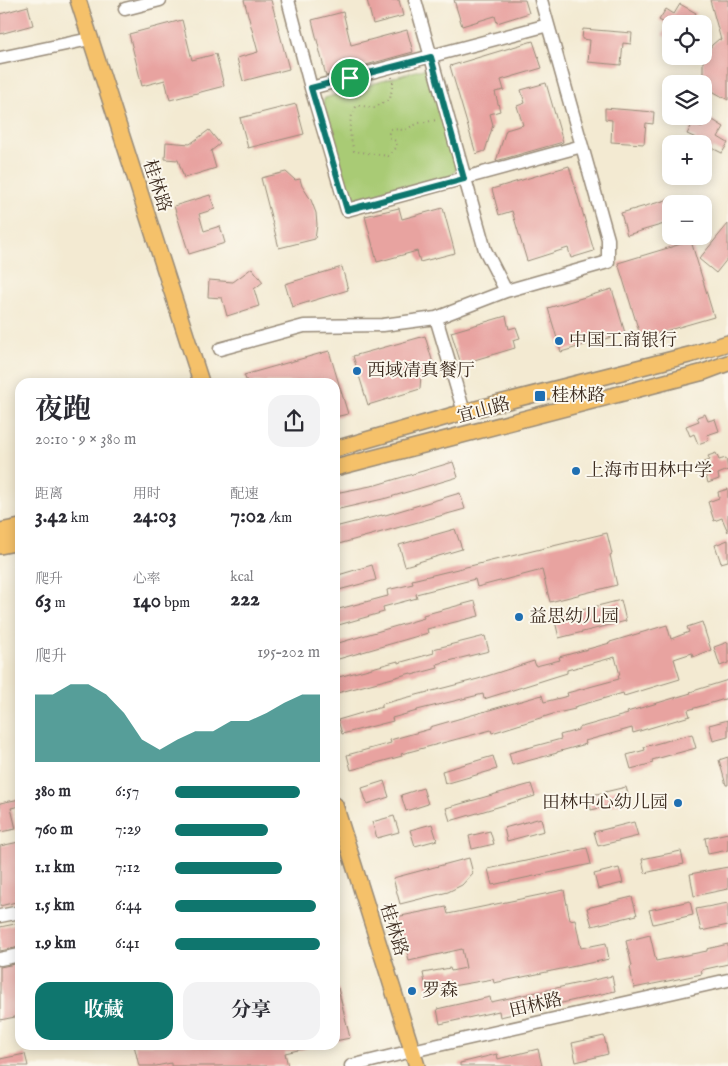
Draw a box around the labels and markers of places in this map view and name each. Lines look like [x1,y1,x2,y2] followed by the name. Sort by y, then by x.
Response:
[329,57,371,99] pin
[569,330,677,353] place label: 中国工商银行
[553,335,565,347] marker: 中国工商银行
[367,360,475,383] place label: 西域凊真餐厅
[351,365,363,377] marker: 西域凊真餐厅
[551,385,605,408] place label: 桂林路
[533,389,547,403] marker: 桂林路
[586,460,712,483] place label: 上海市田林中学
[570,465,582,477] marker: 上海市田林中学
[529,606,619,629] place label: 益思幼儿园
[513,611,525,623] marker: 益思幼儿园
[542,792,668,815] place label: 田林中心幼儿园
[672,797,684,809] marker: 田林中心幼儿园
[422,980,458,1003] place label: 罗森
[406,985,418,997] marker: 罗森

